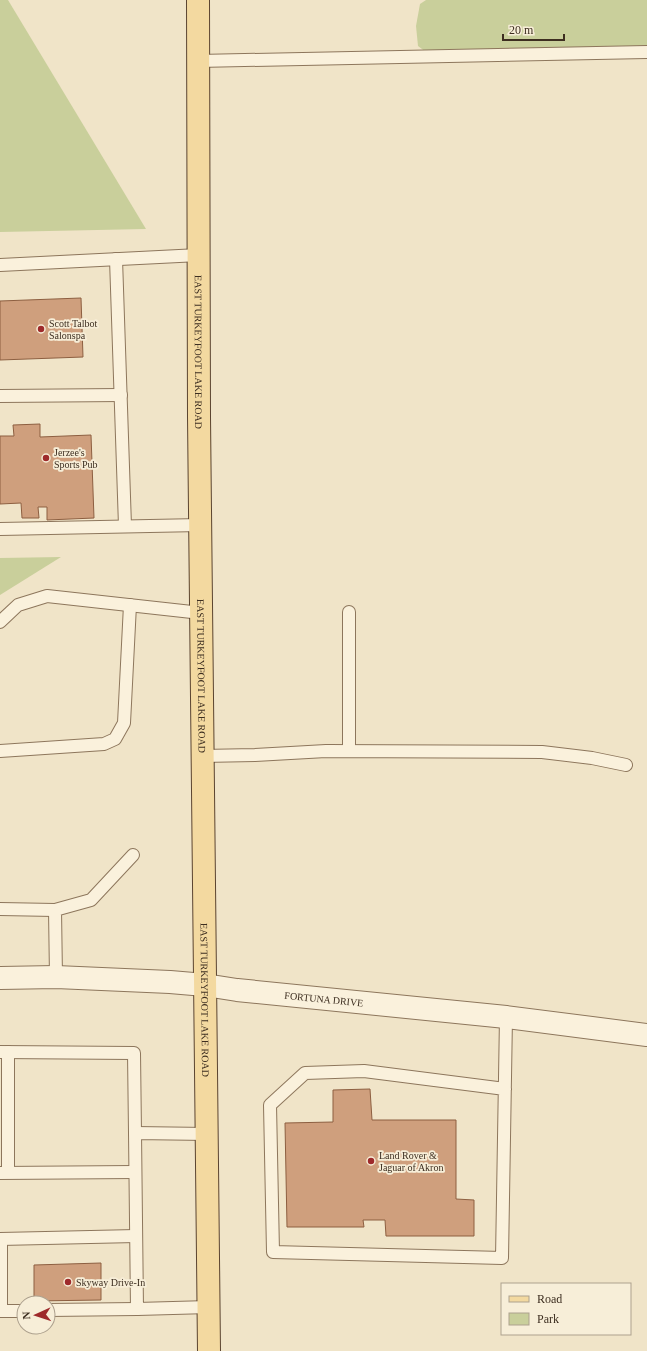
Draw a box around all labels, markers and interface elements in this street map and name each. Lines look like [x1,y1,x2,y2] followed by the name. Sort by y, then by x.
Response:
[503,16,564,42] scale bar
[509,23,534,37] text: 20 m
[193,275,205,429] street label: EAST TURKEYFOOT LAKE ROAD
[49,318,98,341] place label: Scott Talbot Salonspa
[36,324,46,334] marker: Scott Talbot Salonspa
[54,447,98,470] place label: Jerzee's Sports Pub
[41,453,51,463] marker: Jerzee's Sports Pub
[195,599,208,753] street label: EAST TURKEYFOOT LAKE ROAD
[199,923,212,1077] street label: EAST TURKEYFOOT LAKE ROAD
[284,989,364,1008] street label: FORTUNA DRIVE
[379,1150,443,1173] place label: Land Rover & Jaguar of Akron
[366,1156,376,1166] marker: Land Rover & Jaguar of Akron
[63,1277,73,1287] marker: Skyway Drive-In
[76,1277,145,1288] place label: Skyway Drive-In
[501,1283,631,1335] legend
[537,1292,562,1306] text: Road
[16,1295,56,1335] north arrow
[20,1311,32,1320] text: N
[537,1312,559,1326] text: Park

